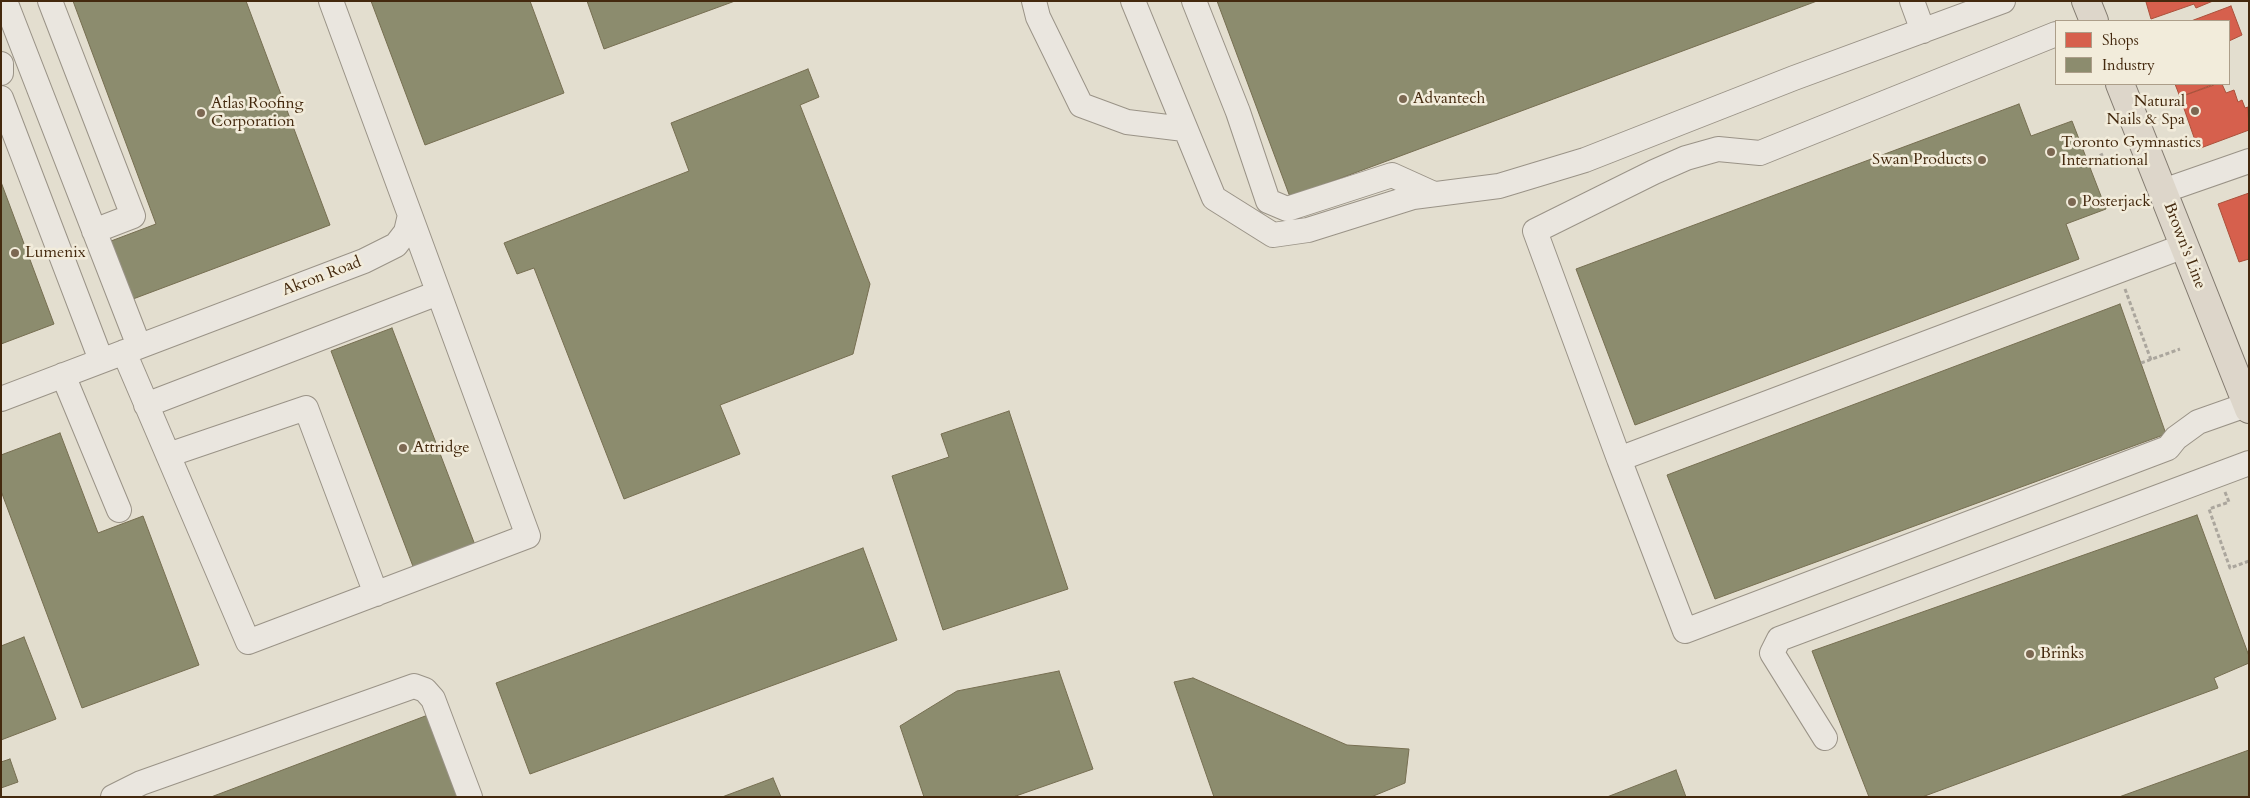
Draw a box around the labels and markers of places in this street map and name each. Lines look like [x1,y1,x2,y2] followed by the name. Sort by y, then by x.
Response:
[1413,89,1485,109] place label: Advantech
[2107,92,2185,130] place label: Natural Nails & Spa
[1397,93,1409,105] marker: Advantech
[211,94,304,132] place label: Atlas Roofing Corporation
[2189,105,2201,117] marker: Natural Nails & Spa
[195,107,207,119] marker: Atlas Roofing Corporation
[2061,133,2201,171] place label: Toronto Gymnastics International
[2045,146,2057,158] marker: Toronto Gymnastics International
[1872,150,1972,170] place label: Swan Products
[1976,154,1988,166] marker: Swan Products
[2082,192,2151,212] place label: Posterjack
[2066,196,2078,208] marker: Posterjack
[25,243,86,263] place label: Lumenix
[9,247,21,259] marker: Lumenix
[413,438,470,458] place label: Attridge
[397,442,409,454] marker: Attridge
[2040,644,2084,664] place label: Brinks
[2024,648,2036,660] marker: Brinks

